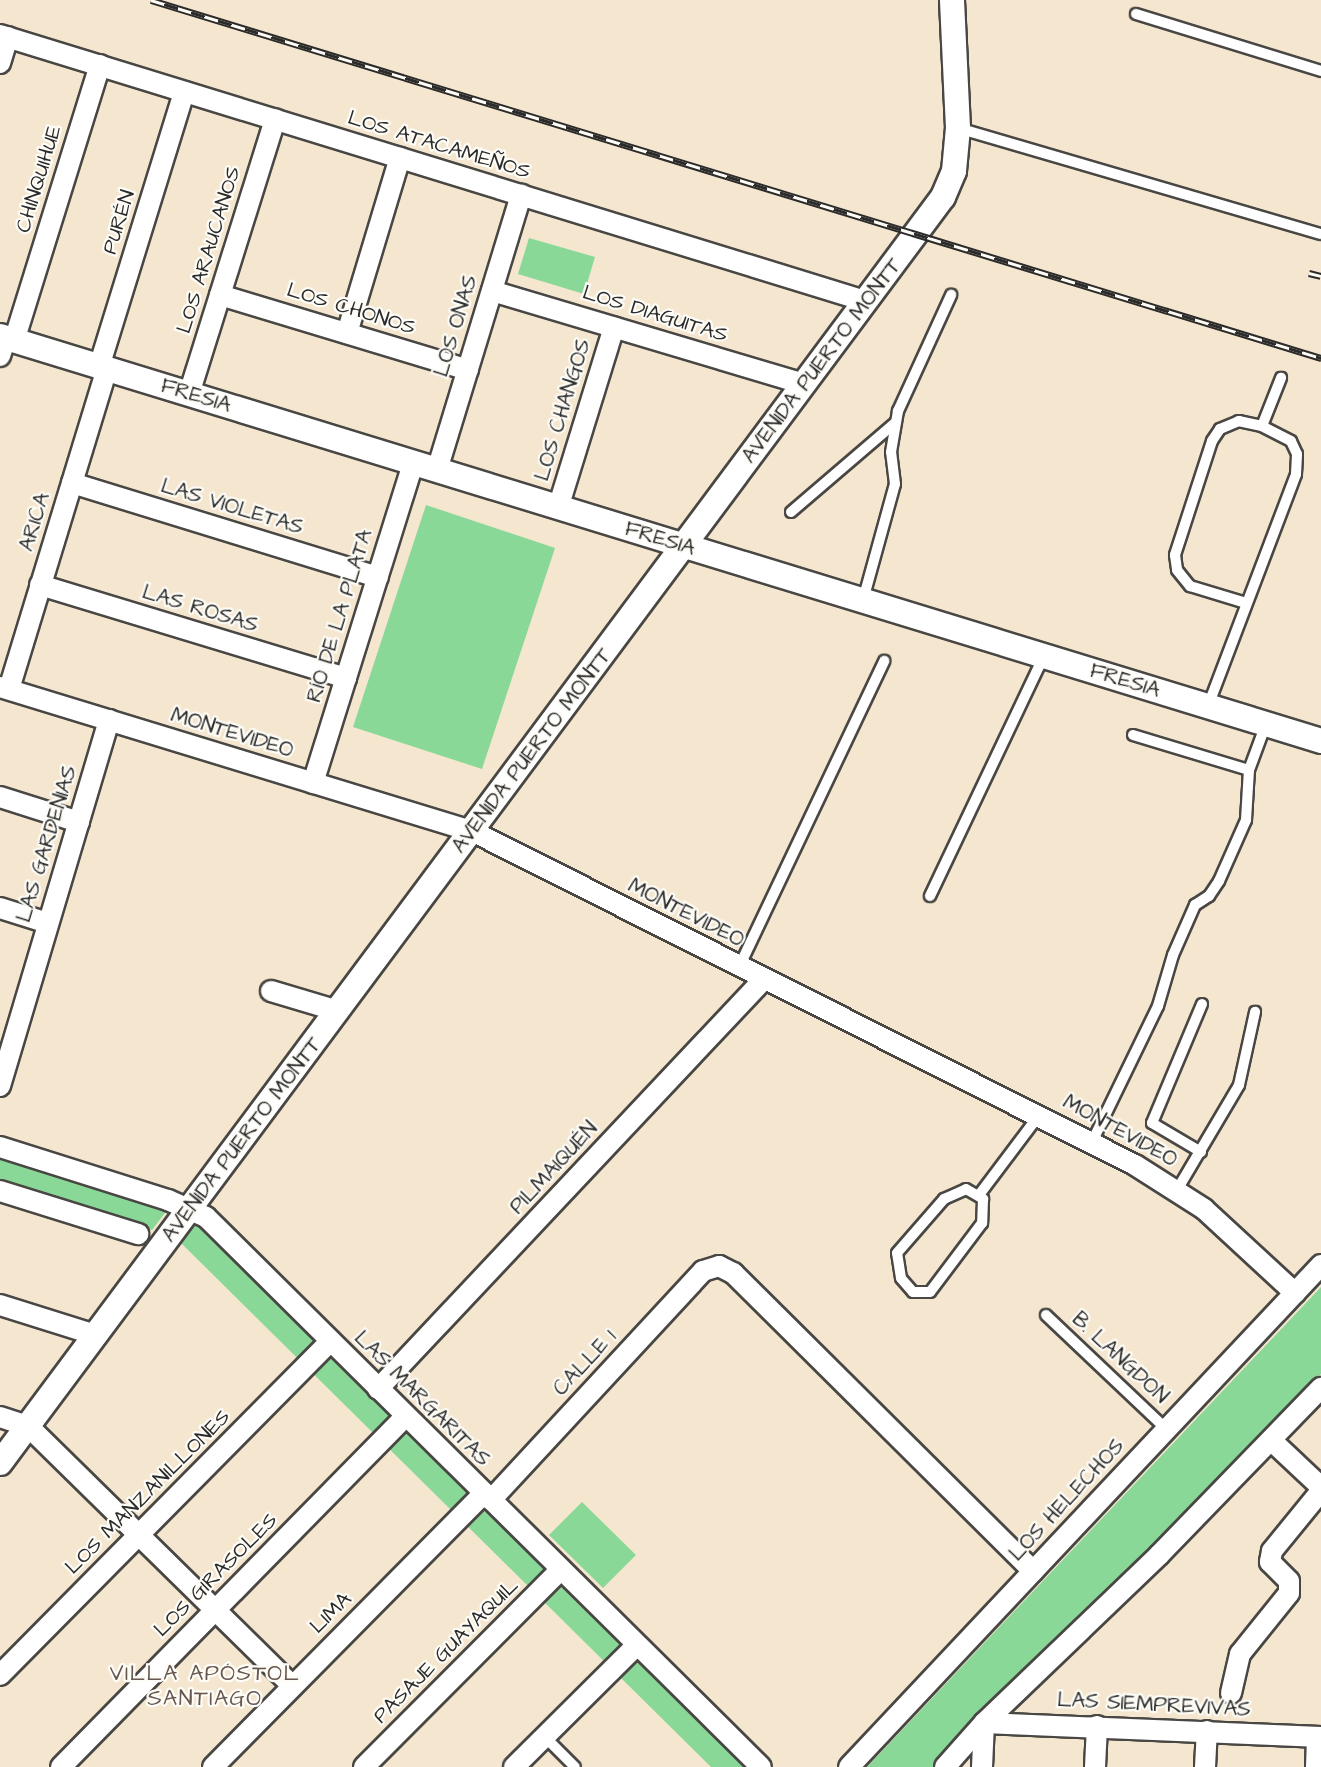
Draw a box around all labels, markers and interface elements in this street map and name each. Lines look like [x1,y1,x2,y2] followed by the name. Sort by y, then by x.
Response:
[345,105,533,185] street label: LOS ATACAMEÑOS
[11,122,67,236] street label: CHINQUIHUE
[172,163,246,337] street label: LOS ARAUCANOS
[97,187,141,257] street label: PURÉN
[737,254,907,468] street label: AVENIDA PUERTO MONTT
[429,272,483,380] street label: LOS ONAS
[284,278,418,340] street label: LOS CHONOS
[579,280,731,348] street label: LOS DIAGUITAS
[529,336,597,484] street label: LOS CHANGOS
[158,373,234,419] street label: FRESIA
[158,473,306,541] street label: LAS VIOLETAS
[14,490,56,554] street label: ARICA
[622,516,698,562] street label: FRESIA
[302,527,378,705] street label: RÍO DE LA PLATA
[139,579,261,639] street label: LAS ROSAS
[447,644,617,858] street label: AVENIDA PUERTO MONTT
[1087,658,1163,704] street label: FRESIA
[168,702,296,764] street label: MONTEVIDEO
[11,763,83,925] street label: LAS GARDENIAS
[624,873,748,953] street label: MONTEVIDEO
[157,1033,327,1247] street label: AVENIDA PUERTO MONTT
[1059,1089,1181,1173] street label: MONTEVIDEO
[505,1116,603,1220] street label: PILMAIQUÉN
[1066,1307,1174,1409] street label: B. LANGDON
[548,1325,622,1401] street label: CALLE 1
[349,1326,495,1472] street label: LAS MARGARITAS
[60,1404,236,1580] street label: LOS MANZANILLONES
[1004,1434,1130,1566] street label: LOS HELECHOS
[149,1508,283,1642] street label: LOS GIRASOLES
[368,1573,524,1729] street label: PASAJE GUAYAQUIL
[305,1587,357,1639] street label: LIMA
[110,1660,300,1712] district label: VILLA APÓSTOL SANTIAGO
[1057,1687,1251,1723] street label: LAS SIEMPREVIVAS

